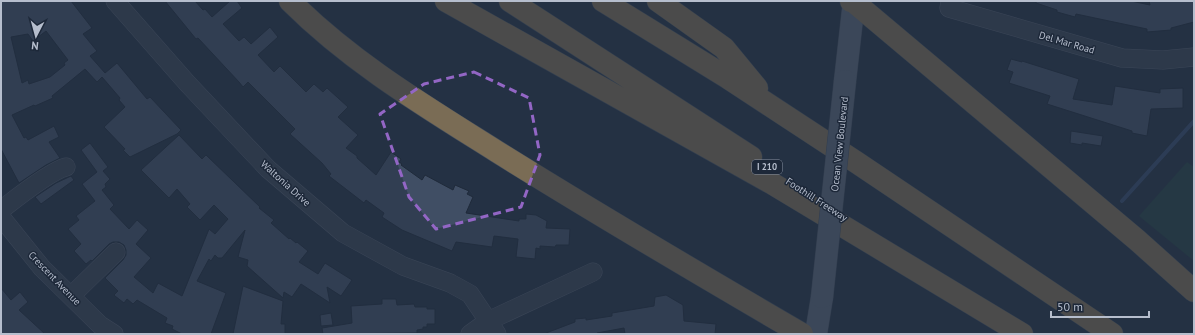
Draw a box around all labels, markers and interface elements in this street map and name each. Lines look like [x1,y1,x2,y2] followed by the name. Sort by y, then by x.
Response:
[16,16,56,56] north arrow
[1038,28,1096,57] street label: Del Mar Road
[31,39,39,53] text: N
[828,96,851,192] street label: Ocean View Boulevard
[258,158,313,209] street label: Waltonia Drive
[752,160,782,174] road number: I 210
[783,175,851,225] street label: Foothill Freeway
[26,249,84,308] street label: Crescent Avenue
[1051,293,1149,319] scale bar
[1057,299,1083,314] text: 50 m

